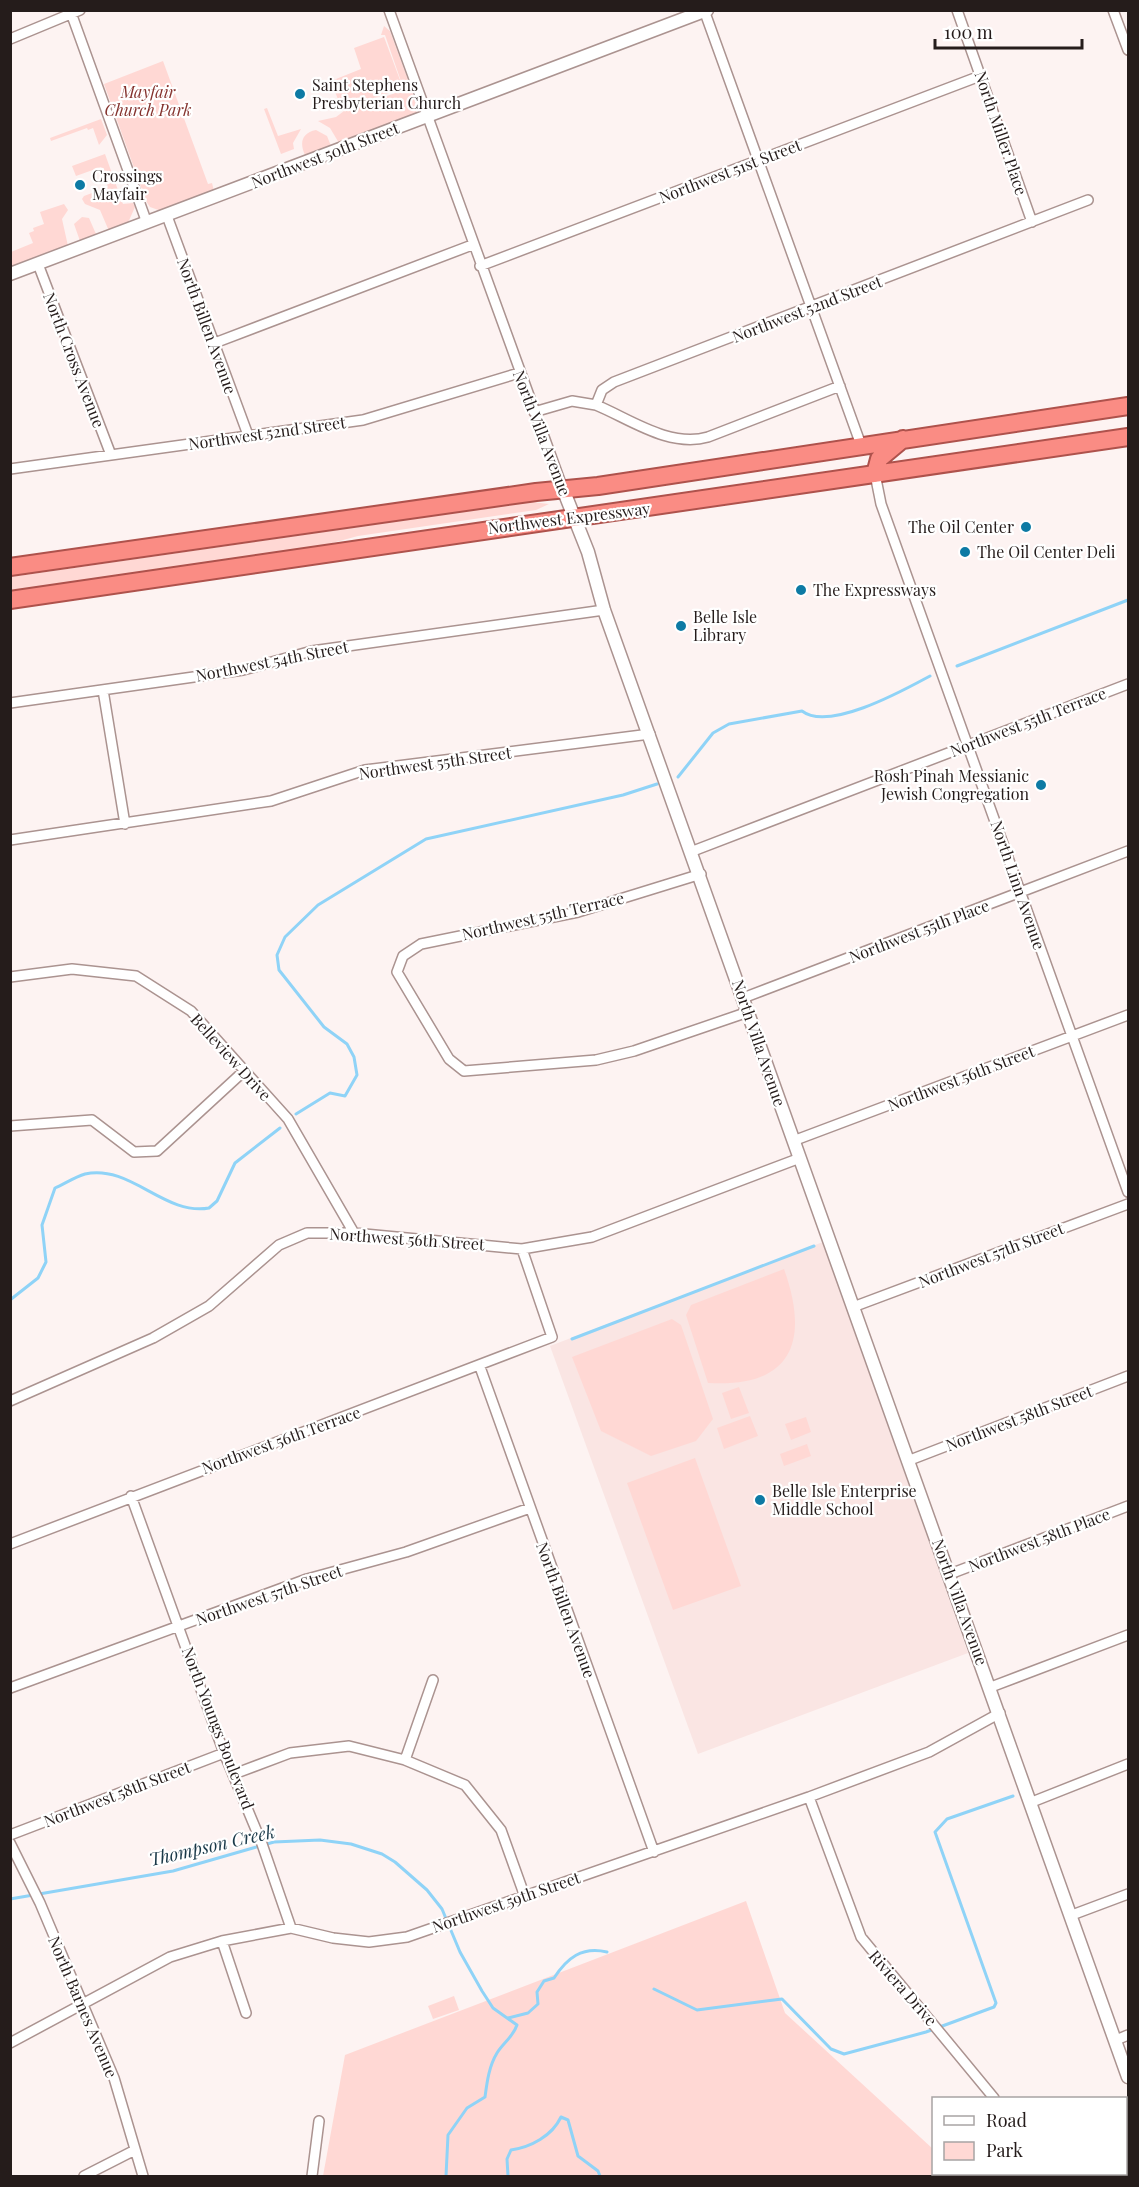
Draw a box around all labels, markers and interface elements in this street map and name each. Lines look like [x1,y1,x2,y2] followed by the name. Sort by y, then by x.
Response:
[935,12,1082,50] scale bar
[944,20,993,44] text: 100 m
[970,68,1033,198] street label: North Miller Place
[312,74,462,113] place label: Saint Stephens Presbyterian Church
[104,81,192,120] park label: Mayfair Church Park
[293,87,307,101] marker: Saint Stephens Presbyterian Church
[248,117,402,192] street label: Northwest 50th Street
[656,134,804,207] street label: Northwest 51st Street
[92,165,162,204] place label: Crossings Mayfair
[73,178,87,192] marker: Crossings Mayfair
[173,255,242,397] street label: North Billen Avenue
[729,270,885,347] street label: Northwest 52nd Street
[39,289,110,430] street label: North Cross Avenue
[509,367,576,499] street label: North Villa Avenue
[187,411,347,454] street label: Northwest 52nd Street
[487,497,651,538] street label: Northwest Expressway
[908,516,1014,537] place label: The Oil Center
[1019,520,1033,534] marker: The Oil Center
[977,541,1116,562] place label: The Oil Center Deli
[958,545,972,559] marker: The Oil Center Deli
[813,579,936,600] place label: The Expressways
[794,583,808,597] marker: The Expressways
[693,606,757,645] place label: Belle Isle Library
[674,619,688,633] marker: Belle Isle Library
[194,635,350,686] street label: Northwest 54th Street
[947,682,1109,761] street label: Northwest 55th Terrace
[357,741,513,784] street label: Northwest 55th Street
[874,765,1029,804] place label: Rosh Pinah Messianic Jewish Congregation
[1034,778,1048,792] marker: Rosh Pinah Messianic Jewish Congregation
[987,817,1050,952] street label: North Linn Avenue
[460,887,626,944] street label: Northwest 55th Terrace
[846,894,992,967] street label: Northwest 55th Place
[728,977,791,1109] street label: North Villa Avenue
[187,1009,276,1105] street label: Belleview Drive
[884,1040,1038,1115] street label: Northwest 56th Street
[915,1217,1067,1292] street label: Northwest 57th Street
[329,1223,486,1254] street label: Northwest 56th Street
[942,1380,1096,1455] street label: Northwest 58th Street
[198,1401,363,1478] street label: Northwest 56th Terrace
[772,1480,917,1519] place label: Belle Isle Enterprise Middle School
[753,1493,767,1507] marker: Belle Isle Enterprise Middle School
[965,1503,1113,1576] street label: Northwest 58th Place
[928,1536,993,1668] street label: North Villa Avenue
[532,1539,601,1681] street label: North Billen Avenue
[193,1559,345,1629] street label: Northwest 57th Street
[178,1643,259,1812] street label: North Youngs Boulevard
[40,1756,194,1831] street label: Northwest 58th Street
[146,1819,277,1871] water label: Thompson Creek
[429,1866,583,1937] street label: Northwest 59th Street
[44,1933,123,2081] street label: North Barnes Avenue
[865,1945,942,2030] street label: Riviera Drive
[932,2097,1127,2175] legend
[986,2108,1027,2132] text: Road
[986,2138,1023,2162] text: Park

